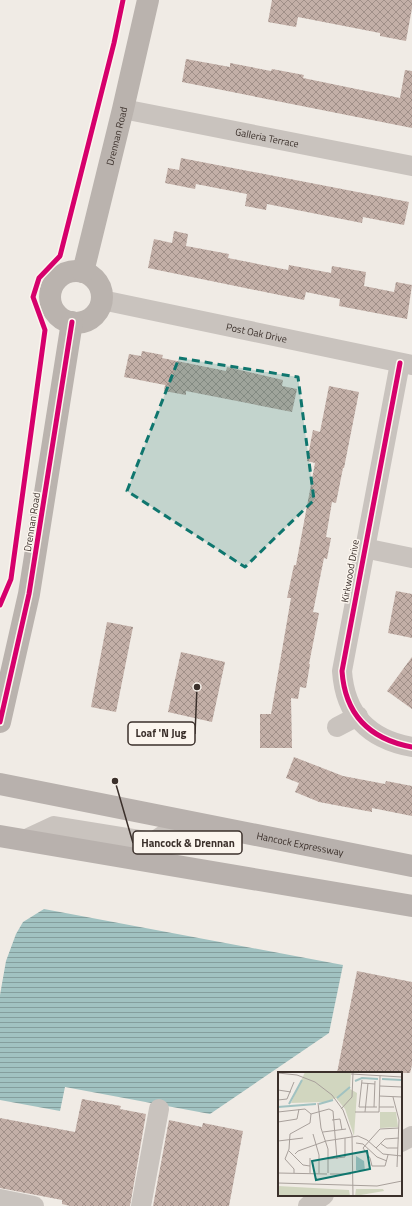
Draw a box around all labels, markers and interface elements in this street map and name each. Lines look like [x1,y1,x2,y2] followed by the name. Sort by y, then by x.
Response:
[102,105,131,167] street label: Drennan Road
[234,124,300,151] street label: Galleria Terrace
[225,319,289,346] street label: Post Oak Drive
[20,491,44,553] street label: Drennan Road
[337,538,363,604] street label: Kirkwood Drive
[128,722,195,745] callout: Loaf 'N Jug
[136,725,187,741] text: Loaf 'N Jug
[255,828,345,860] street label: Hancock Expressway
[133,831,242,854] callout: Hancock & Drennan
[141,835,235,851] text: Hancock & Drennan
[278,1072,402,1196] inset map

